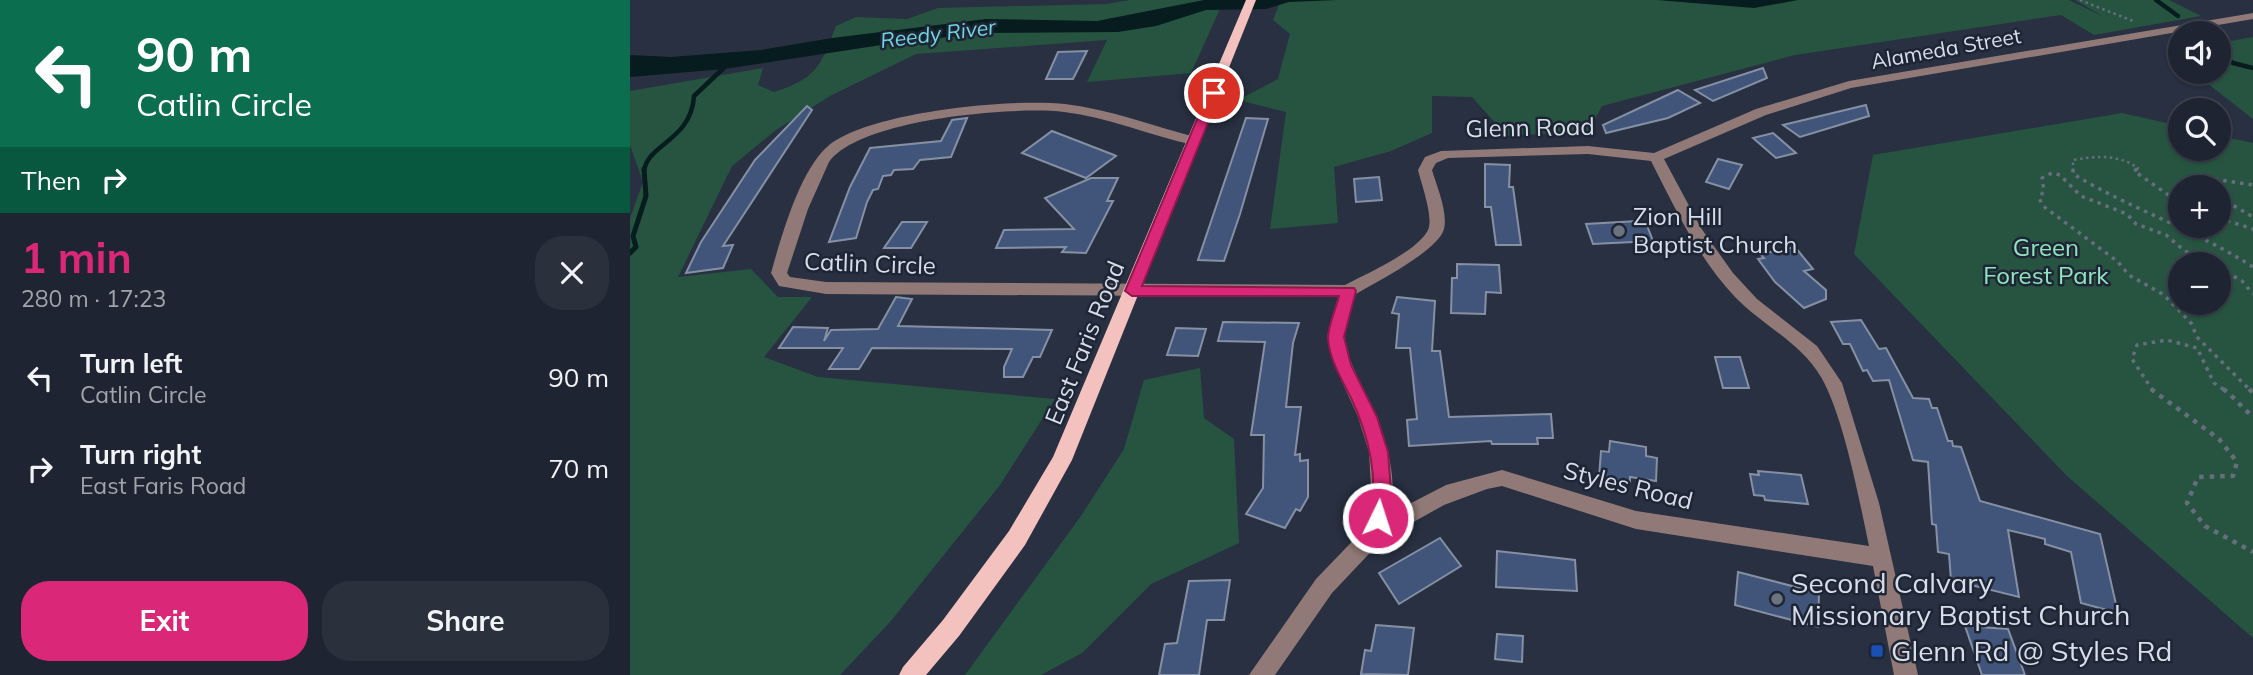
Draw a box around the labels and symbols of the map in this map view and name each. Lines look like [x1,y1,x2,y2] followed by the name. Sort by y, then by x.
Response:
[879,13,998,53] water label: Reedy River
[1869,22,2023,74] street label: Alameda Street
[1184,63,1244,123] pin
[1465,111,1595,143] street label: Glenn Road
[1633,201,1797,259] place label: Zion Hill Baptist Church
[1611,223,1627,239] marker: Zion Hill Baptist Church
[1983,232,2109,290] park label: Green Forest Park
[804,246,936,280] street label: Catlin Circle
[1038,257,1131,429] street label: East Faris Road
[1561,455,1696,516] street label: Styles Road
[1341,481,1415,555] position arrow
[1791,565,2130,632] place label: Second Calvary Missionary Baptist Church
[1769,591,1785,607] marker: Second Calvary Missionary Baptist Church
[1891,633,2172,668] place label: Glenn Rd @ Styles Rd
[1869,643,1885,659] marker: Glenn Rd @ Styles Rd

